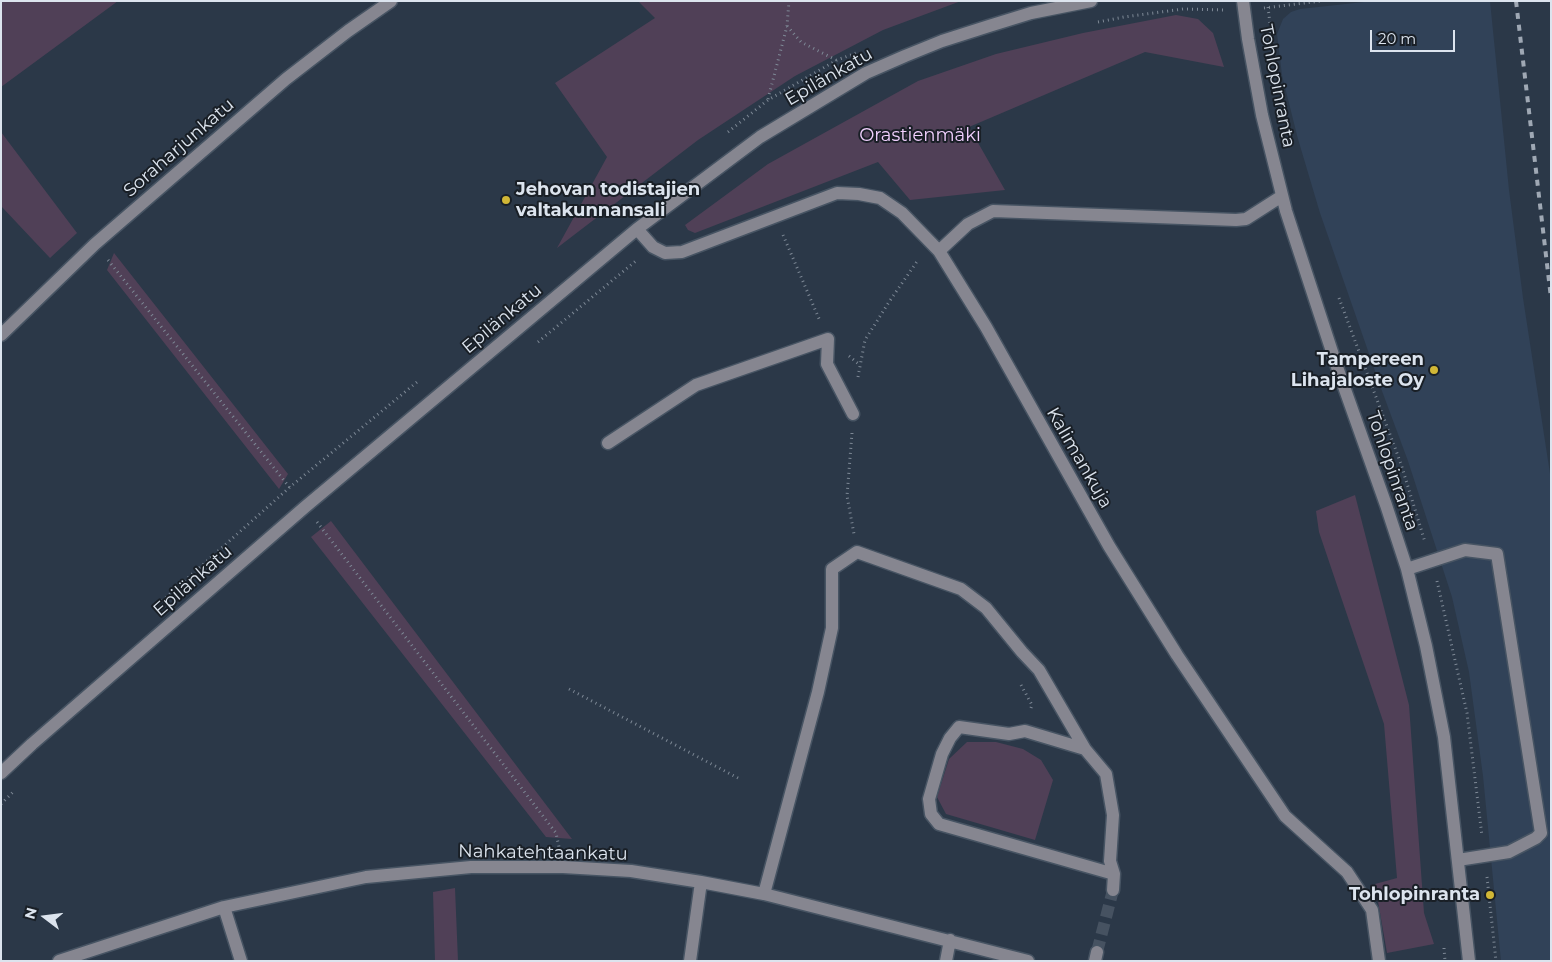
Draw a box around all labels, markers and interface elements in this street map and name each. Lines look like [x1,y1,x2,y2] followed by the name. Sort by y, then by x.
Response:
[1372,20,1457,52] scale bar
[1254,23,1300,149] street label: Tohlopinranta
[1378,29,1416,48] text: 20 m
[781,43,877,111] street label: Epilänkatu
[119,94,239,202] street label: Soraharjunkatu
[859,125,981,147] park label: Orastienmäki
[516,179,700,222] place label: Jehovan todistajien valtakunnansali
[500,194,512,206] marker: Jehovan todistajien valtakunnansali
[458,279,546,359] street label: Epilänkatu
[1291,349,1424,392] place label: Tampereen Lihajaloste Oy
[1428,364,1440,376] marker: Tampereen Lihajaloste Oy
[1041,404,1117,512] street label: Kalimankuja
[1361,408,1423,534] street label: Tohlopinranta
[149,541,237,621] street label: Epilänkatu
[458,841,628,865] street label: Nahkatehtaankatu
[1349,884,1480,906] place label: Tohlopinranta
[1484,889,1496,901] marker: Tohlopinranta
[20,892,70,942] north arrow
[20,905,41,921] text: N

